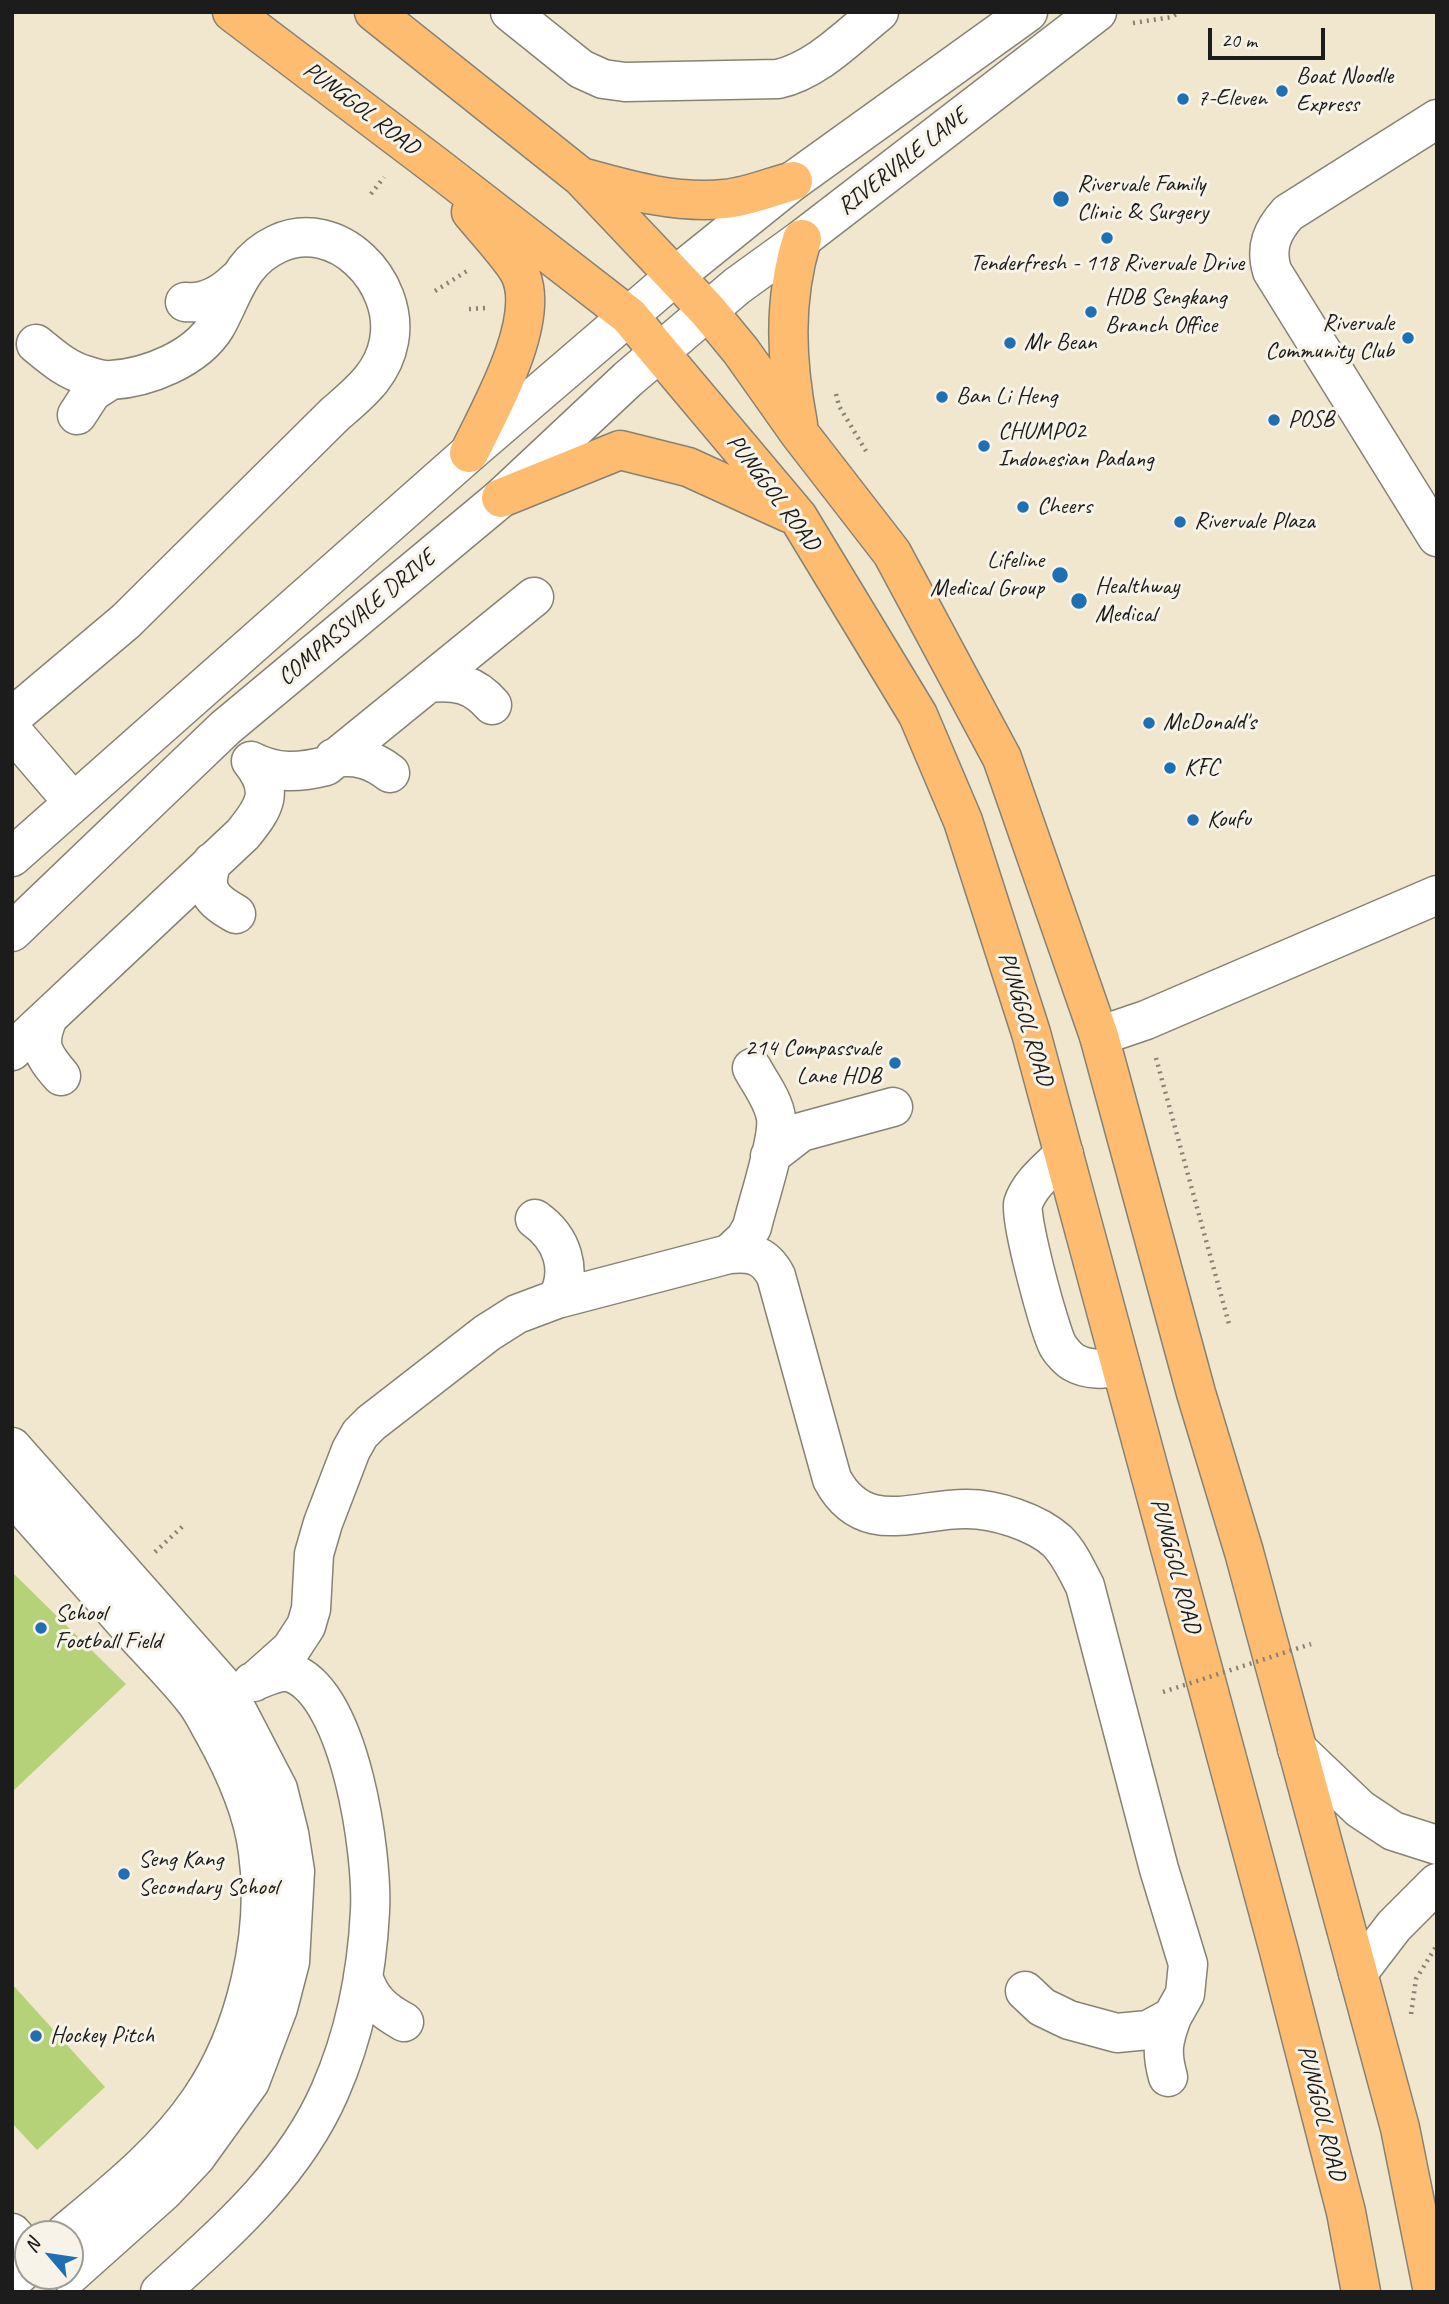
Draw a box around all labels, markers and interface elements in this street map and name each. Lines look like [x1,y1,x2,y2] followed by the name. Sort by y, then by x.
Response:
[1211,14,1328,58] scale bar
[1221,27,1257,53] text: 20 m
[297,56,425,162] street label: PUNGGOL ROAD
[1296,63,1393,119] place label: Boat Noodle Express
[1274,83,1290,99] marker: Boat Noodle Express
[1197,85,1267,113] place label: 7-Eleven
[1175,91,1191,107] marker: 7-Eleven
[832,102,974,222] street label: RIVERVALE LANE
[1077,171,1208,227] place label: Rivervale Family Clinic & Surgery
[1051,189,1071,209] marker: Rivervale Family Clinic & Surgery
[1099,230,1115,246] marker: Tenderfresh - 118 Rivervale Drive
[970,250,1244,278] place label: Tenderfresh - 118 Rivervale Drive
[1105,284,1226,340] place label: HDB Sengkang Branch Office
[1083,304,1099,320] marker: HDB Sengkang Branch Office
[1265,310,1394,366] place label: Rivervale Community Club
[1024,329,1096,357] place label: Mr Bean
[1400,330,1416,346] marker: Rivervale Community Club
[1002,335,1018,351] marker: Mr Bean
[956,383,1057,411] place label: Ban Li Heng
[934,389,950,405] marker: Ban Li Heng
[1288,406,1334,434] place label: POSB
[1266,412,1282,428] marker: POSB
[998,418,1153,474] place label: CHUMPO2 Indonesian Padang
[720,429,826,557] street label: PUNGGOL ROAD
[976,438,992,454] marker: CHUMPO2 Indonesian Padang
[1037,493,1092,521] place label: Cheers
[1015,499,1031,515] marker: Cheers
[1194,508,1315,536] place label: Rivervale Plaza
[1172,514,1188,530] marker: Rivervale Plaza
[273,544,441,692] street label: COMPASSVALE DRIVE
[930,547,1044,603] place label: Lifeline Medical Group
[1050,565,1070,585] marker: Lifeline Medical Group
[1095,573,1179,629] place label: Healthway Medical
[1069,591,1089,611] marker: Healthway Medical
[1163,709,1256,737] place label: McDonald's
[1141,715,1157,731] marker: McDonald's
[1184,754,1219,782] place label: KFC
[1162,760,1178,776] marker: KFC
[1207,806,1251,834] place label: Koufu
[1185,812,1201,828] marker: Koufu
[991,949,1059,1089] street label: PUNGGOL ROAD
[745,1035,881,1091] place label: 214 Compassvale Lane HDB
[887,1055,903,1071] marker: 214 Compassvale Lane HDB
[1143,1495,1207,1637] street label: PUNGGOL ROAD
[55,1600,161,1656] place label: School Football Field
[33,1620,49,1636] marker: School Football Field
[138,1846,278,1902] place label: Seng Kang Secondary School
[116,1866,132,1882] marker: Seng Kang Secondary School
[50,2022,154,2050] place label: Hockey Pitch
[28,2028,44,2044] marker: Hockey Pitch
[1290,2042,1352,2184] street label: PUNGGOL ROAD
[14,2220,84,2290] north arrow
[19,2235,46,2257] text: N

